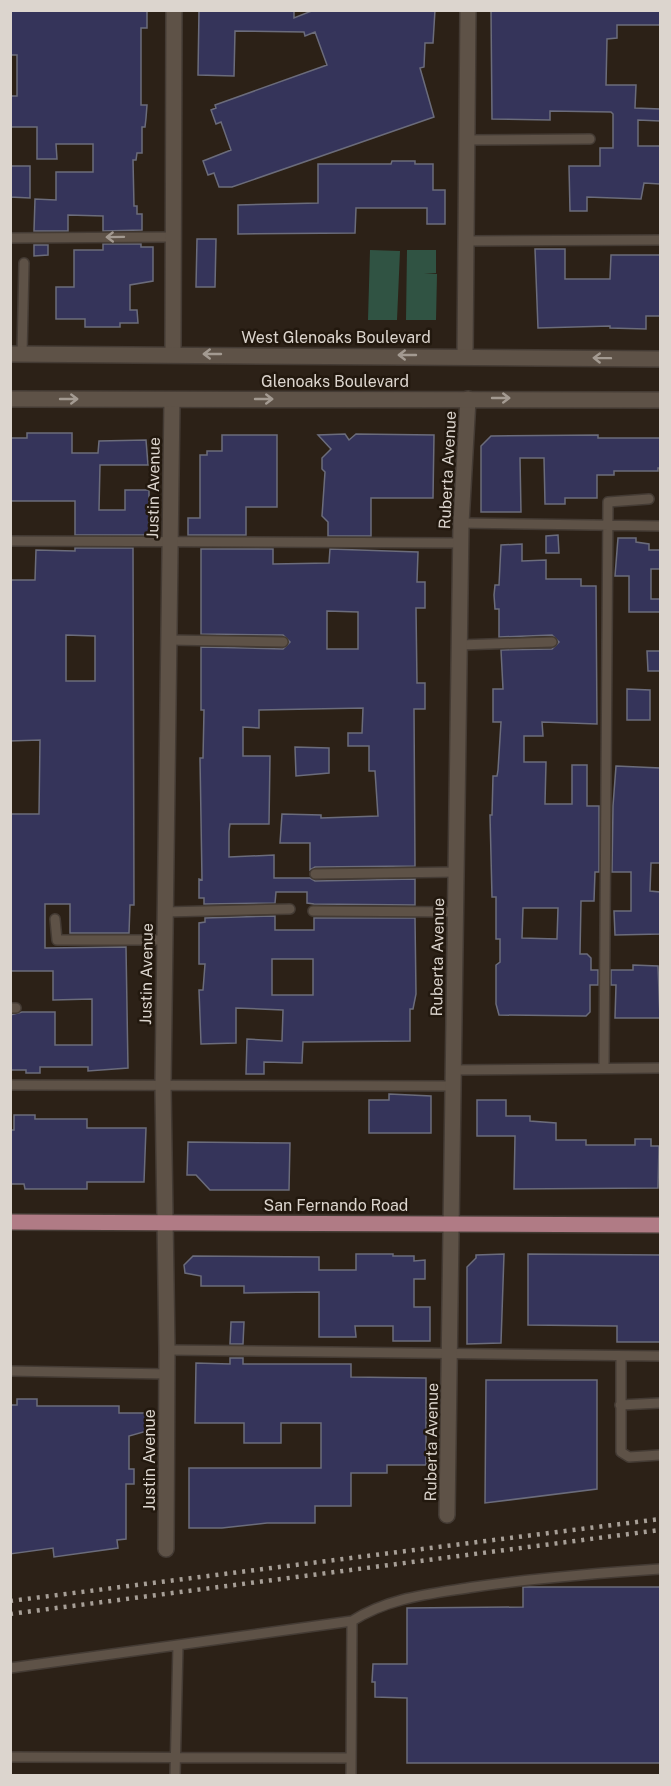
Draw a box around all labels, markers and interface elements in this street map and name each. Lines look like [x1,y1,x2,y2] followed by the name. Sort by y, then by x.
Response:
[105,231,125,243] one-way arrow
[241,328,431,347] street label: West Glenoaks Boulevard
[203,348,223,360] one-way arrow
[398,349,418,361] one-way arrow
[593,352,613,363] one-way arrow
[261,372,409,391] street label: Glenoaks Boulevard
[58,393,78,405] one-way arrow
[253,393,273,405] one-way arrow
[490,393,510,404] one-way arrow
[435,410,460,530] street label: Ruberta Avenue
[143,437,164,539] street label: Justin Avenue
[427,898,448,1016] street label: Ruberta Avenue
[136,923,157,1025] street label: Justin Avenue
[264,1196,408,1215] street label: San Fernando Road
[421,1383,442,1501] street label: Ruberta Avenue
[140,1409,159,1511] street label: Justin Avenue

